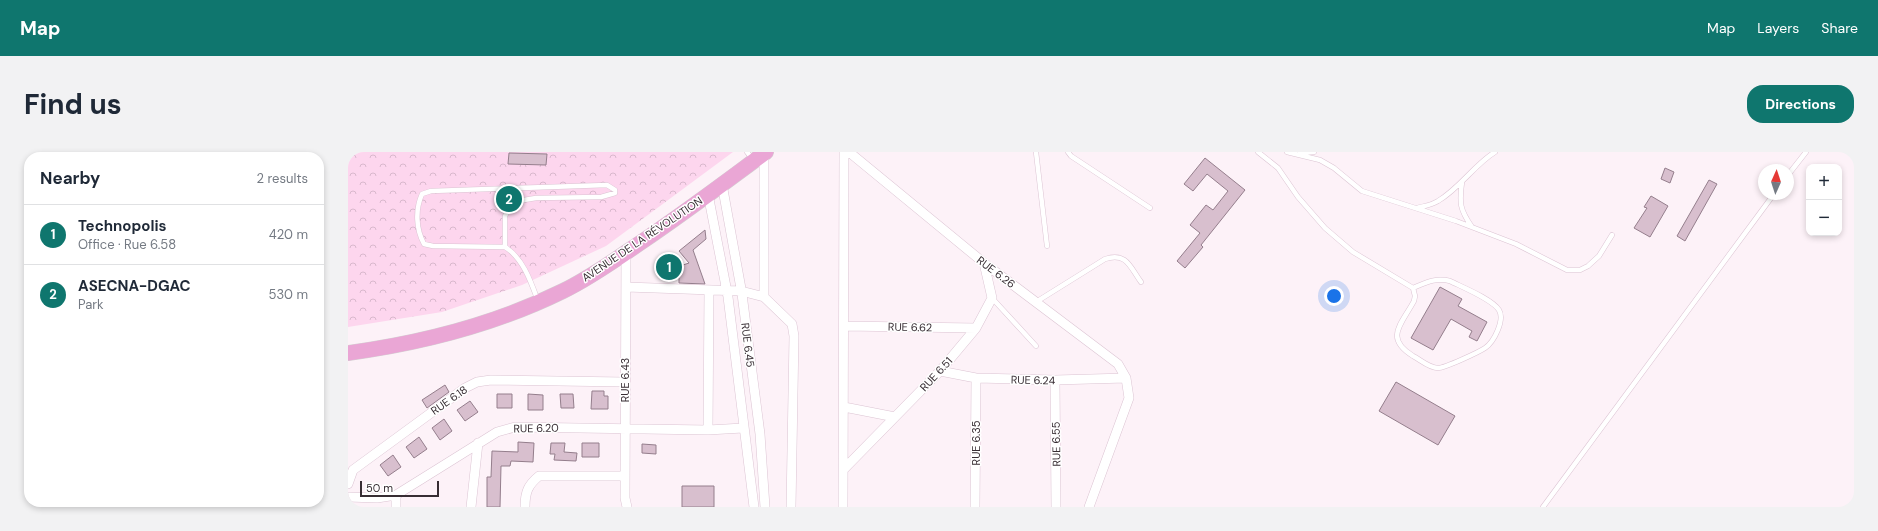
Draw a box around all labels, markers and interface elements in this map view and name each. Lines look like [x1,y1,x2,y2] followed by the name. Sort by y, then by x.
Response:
[20,16,60,41] text: Map
[1707,19,1735,37] text: Map
[1757,19,1799,37] text: Layers
[1821,19,1858,37] text: Share
[1747,85,1854,123] button: Directions
[24,86,122,123] text: Find us
[1758,164,1794,200] north arrow
[1806,164,1842,236] map controls
[1806,164,1842,200] button: +
[40,167,100,189] text: Nearby
[257,170,308,187] text: 2 results
[496,184,522,214] pin: 2
[579,193,705,285] street label: AVENUE DE LA RÉVOLUTION
[1806,200,1842,236] button: −
[78,216,167,236] text: Technopolis
[51,226,55,243] text: 1
[269,226,308,243] text: 420 m
[78,236,176,253] text: Office · Rue 6.58
[656,252,682,282] pin: 1
[974,253,1018,291] street label: RUE 6.26
[78,276,191,296] text: ASECNA-DGAC
[49,286,57,303] text: 2
[268,286,308,303] text: 530 m
[1324,286,1344,306] your location
[78,296,104,313] text: Park
[888,320,932,334] street label: RUE 6.62
[738,322,758,368] street label: RUE 6.45
[917,354,955,394] street label: RUE 6.51
[618,358,632,402] street label: RUE 6.43
[1011,373,1056,387] street label: RUE 6.24
[428,382,470,418] street label: RUE 6.18
[969,420,983,465] street label: RUE 6.35
[513,421,559,435] street label: RUE 6.20
[1049,421,1063,467] street label: RUE 6.55
[360,479,439,498] scale bar
[366,481,393,495] text: 50 m

